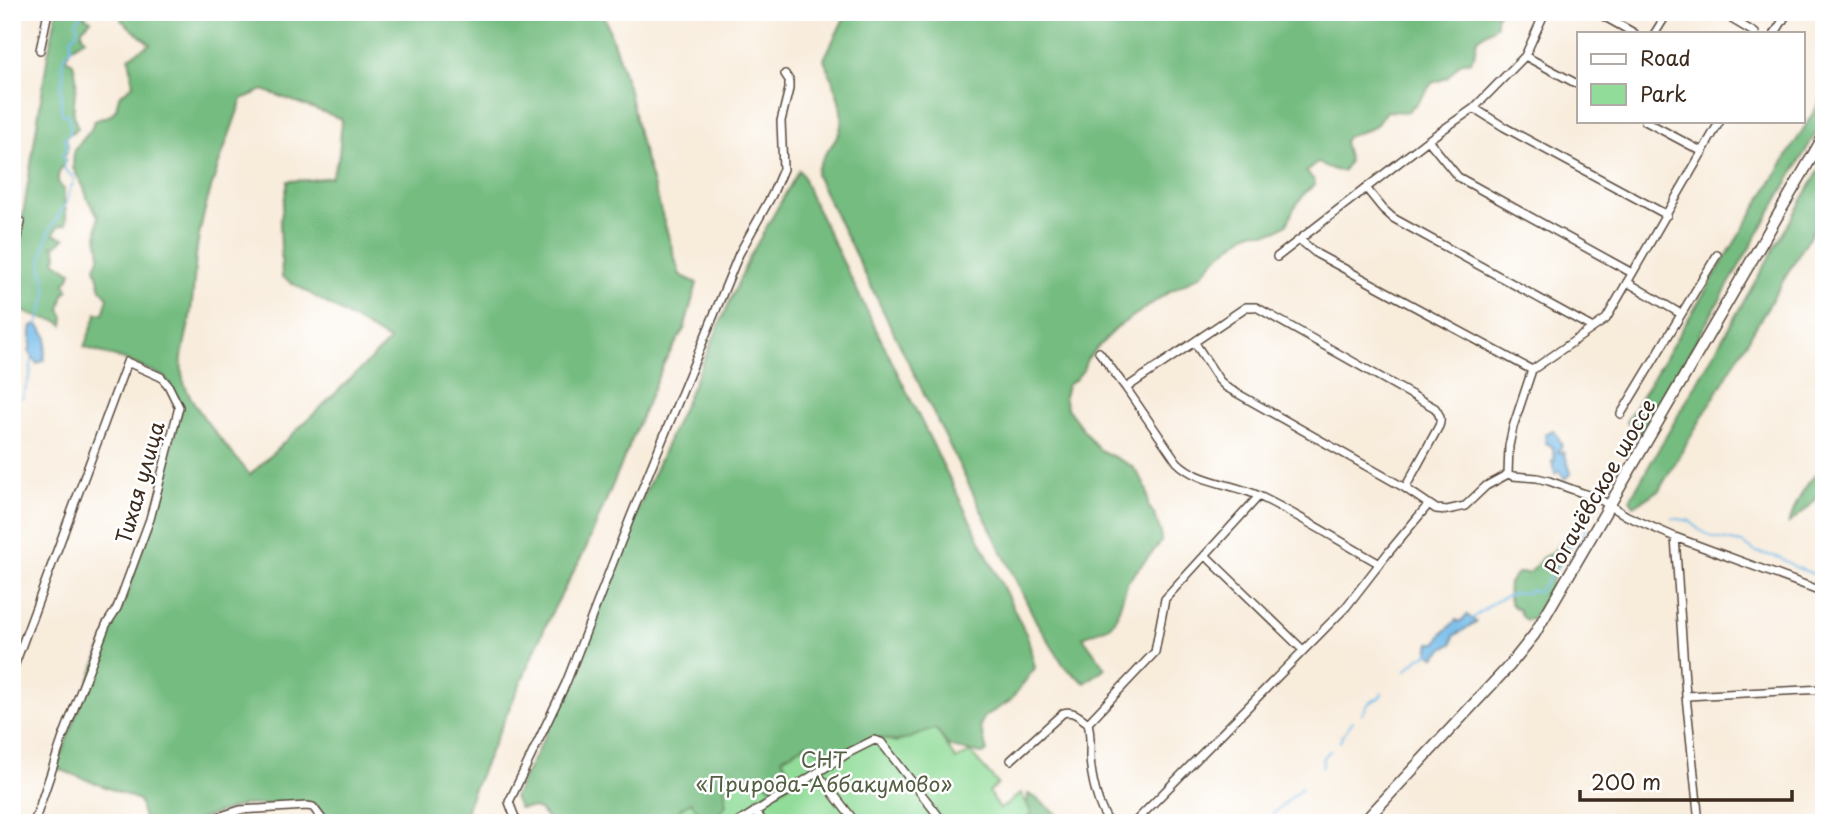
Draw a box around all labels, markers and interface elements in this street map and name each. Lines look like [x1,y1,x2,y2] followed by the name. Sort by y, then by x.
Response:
[1577,32,1804,122] legend
[1640,41,1691,73] text: Road
[1640,77,1687,109] text: Park
[1535,392,1663,580] street label: Рогачёвское шоссе
[106,416,172,547] street label: Тихая улица
[696,743,952,799] park label: СНТ «Природа-Аббакумово»
[1580,758,1792,802] scale bar
[1591,765,1661,797] text: 200 m

